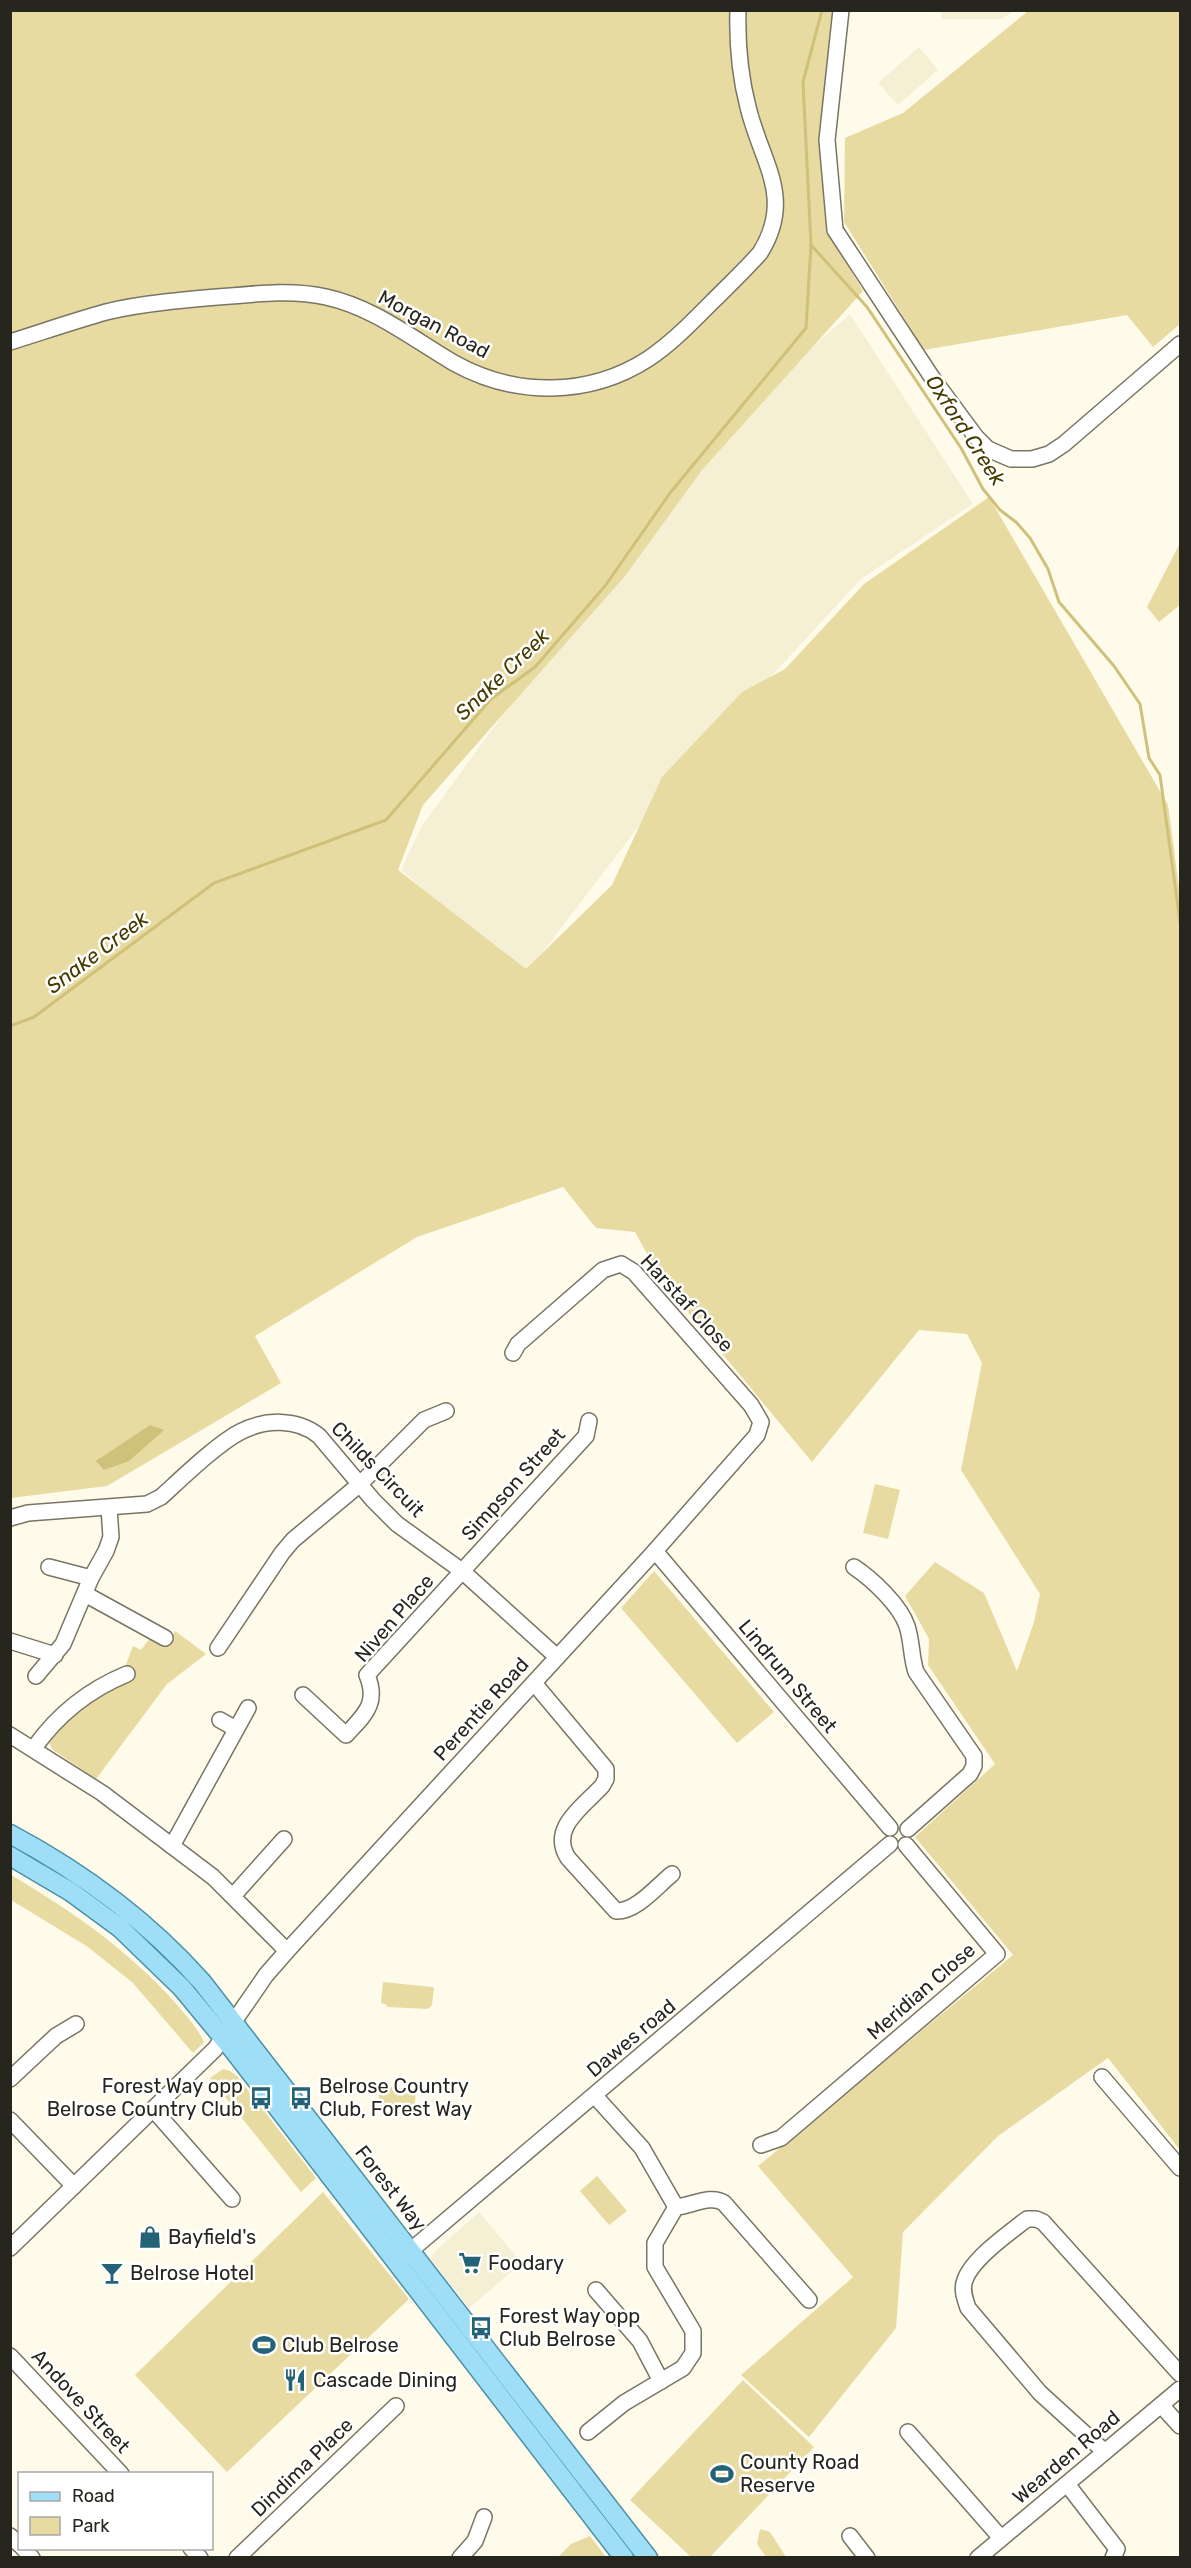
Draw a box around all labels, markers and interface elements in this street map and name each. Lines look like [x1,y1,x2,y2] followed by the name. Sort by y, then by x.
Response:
[374,285,494,363] street label: Morgan Road
[921,370,1012,491] water label: Oxford Creek
[450,622,555,725] water label: Snake Creek
[41,905,154,999] water label: Snake Creek
[636,1249,738,1357] street label: Harstaf Close
[326,1416,430,1522] street label: Childs Circuit
[456,1423,570,1545] street label: Simpson Street
[349,1569,439,1667] street label: Niven Place
[734,1615,842,1738] street label: Lindrum Street
[428,1652,534,1766] street label: Perentie Road
[862,1938,980,2044] street label: Meridian Close
[582,1994,680,2082] street label: Dawes road
[47,2074,243,2121] place label: Forest Way opp Belrose Country Club
[319,2074,472,2121] place label: Belrose Country Club, Forest Way
[248,2085,274,2111] bus stop icon: Forest Way opp Belrose Country Club
[288,2085,314,2111] bus stop icon: Belrose Country Club, Forest Way
[350,2141,432,2235] street label: Forest Way
[137,2224,163,2250] shop icon: Bayfield's
[168,2225,256,2249] place label: Bayfield's
[457,2250,483,2276] supermarket icon: Foodary
[488,2251,564,2275] place label: Foodary
[99,2260,125,2286] bar icon: Belrose Hotel
[130,2261,254,2285] place label: Belrose Hotel
[499,2304,640,2351] place label: Forest Way opp Club Belrose
[468,2315,494,2341] bus stop icon: Forest Way opp Club Belrose
[251,2332,277,2358] sports icon: Club Belrose
[282,2333,399,2357] place label: Club Belrose
[27,2344,135,2458] street label: Andove Street
[282,2367,308,2393] restaurant icon: Cascade Dining
[313,2368,457,2392] place label: Cascade Dining
[1007,2405,1125,2509] street label: Wearden Road
[246,2412,358,2522] street label: Dindima Place
[740,2450,859,2497] place label: County Road Reserve
[709,2461,735,2487] sports icon: County Road Reserve
[18,2472,213,2550] legend
[72,2485,115,2507] text: Road
[72,2515,110,2537] text: Park

